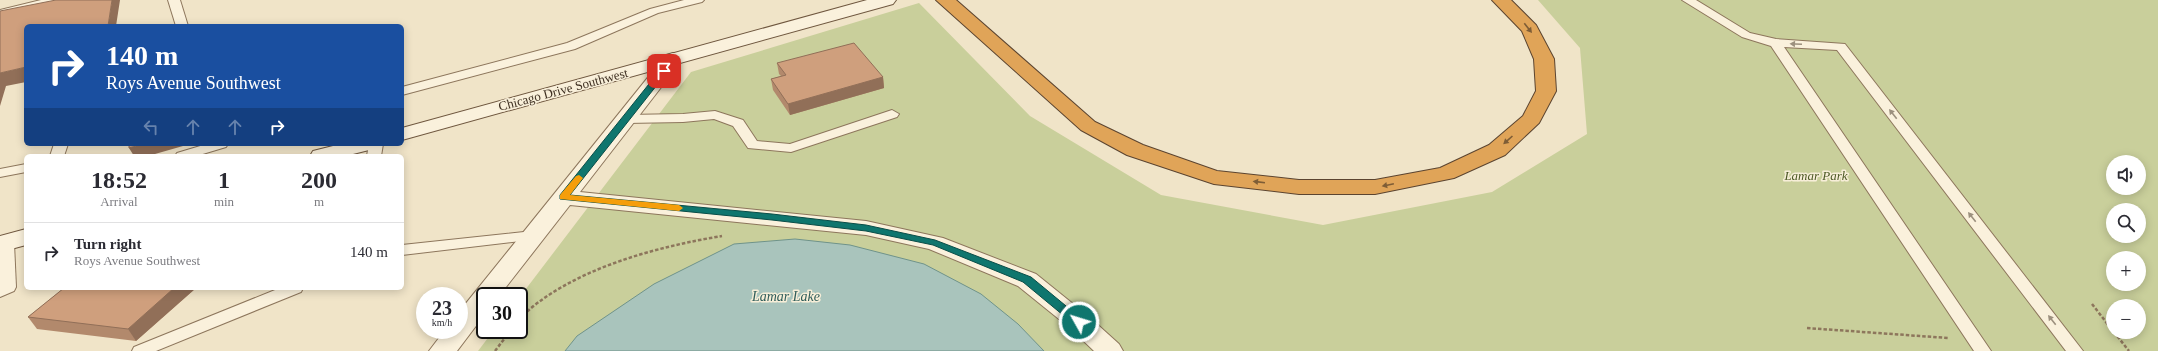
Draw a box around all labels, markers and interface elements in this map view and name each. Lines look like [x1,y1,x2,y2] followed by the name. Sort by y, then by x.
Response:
[1524,23,1532,34] one-way arrow
[40,40,92,92] icon: right
[106,40,178,71] text: 140 m
[1789,41,1802,47] one-way arrow
[647,54,681,88] pin
[653,60,675,82] icon: arrive
[497,65,630,114] street label: Chicago Drive Southwest
[106,73,281,93] text: Roys Avenue Southwest
[1889,109,1897,119] one-way arrow
[140,116,162,138] icon: left
[182,116,204,138] icon: ahead
[224,116,246,138] icon: ahead
[266,116,288,138] icon: right
[1503,135,1513,144] one-way arrow
[2106,155,2146,339] map controls
[2106,155,2146,195] button: sound
[91,167,147,193] text: 18:52
[218,167,230,193] text: 1
[301,167,337,193] text: 200
[1783,168,1848,183] park label: Lamar Park
[1252,179,1265,185] one-way arrow
[1382,182,1394,188] one-way arrow
[100,194,138,209] text: Arrival
[214,194,234,209] text: min
[314,194,324,209] text: m
[2106,203,2146,243] button: search
[1969,212,1977,222] one-way arrow
[74,236,141,252] text: Turn right
[40,242,62,264] icon: right
[350,244,388,260] text: 140 m
[2106,251,2146,291] button: +
[74,253,200,268] text: Roys Avenue Southwest
[476,287,528,339] speed limit sign: 30
[751,289,820,304] water label: Lamar Lake
[432,297,452,319] text: 23
[2106,299,2146,339] button: −
[1058,301,1100,343] position arrow
[2047,315,2056,326] one-way arrow
[432,317,452,328] text: km/h

